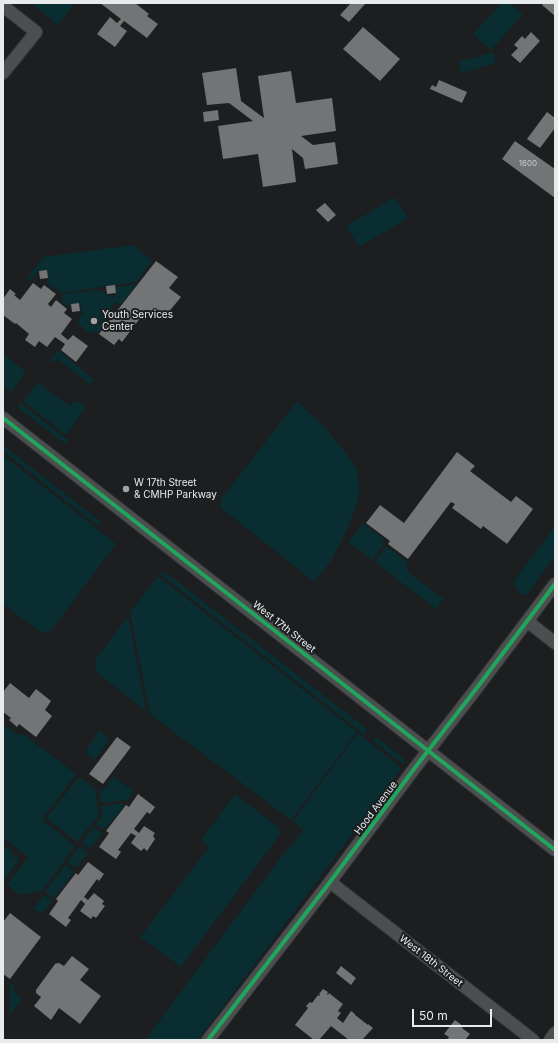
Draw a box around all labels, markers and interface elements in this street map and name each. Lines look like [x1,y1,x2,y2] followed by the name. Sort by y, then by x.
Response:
[519,159,537,169] house number: 1600
[102,309,173,332] place label: Youth Services Center
[89,316,99,326] marker: Youth Services Center
[134,477,217,500] place label: W 17th Street & CMHP Parkway
[121,484,131,494] marker: W 17th Street & CMHP Parkway
[250,599,318,655] street label: West 17th Street
[352,779,400,837] street label: Hood Avenue
[397,933,465,989] street label: West 18th Street
[414,1001,494,1027] scale bar
[419,1008,448,1023] text: 50 m

